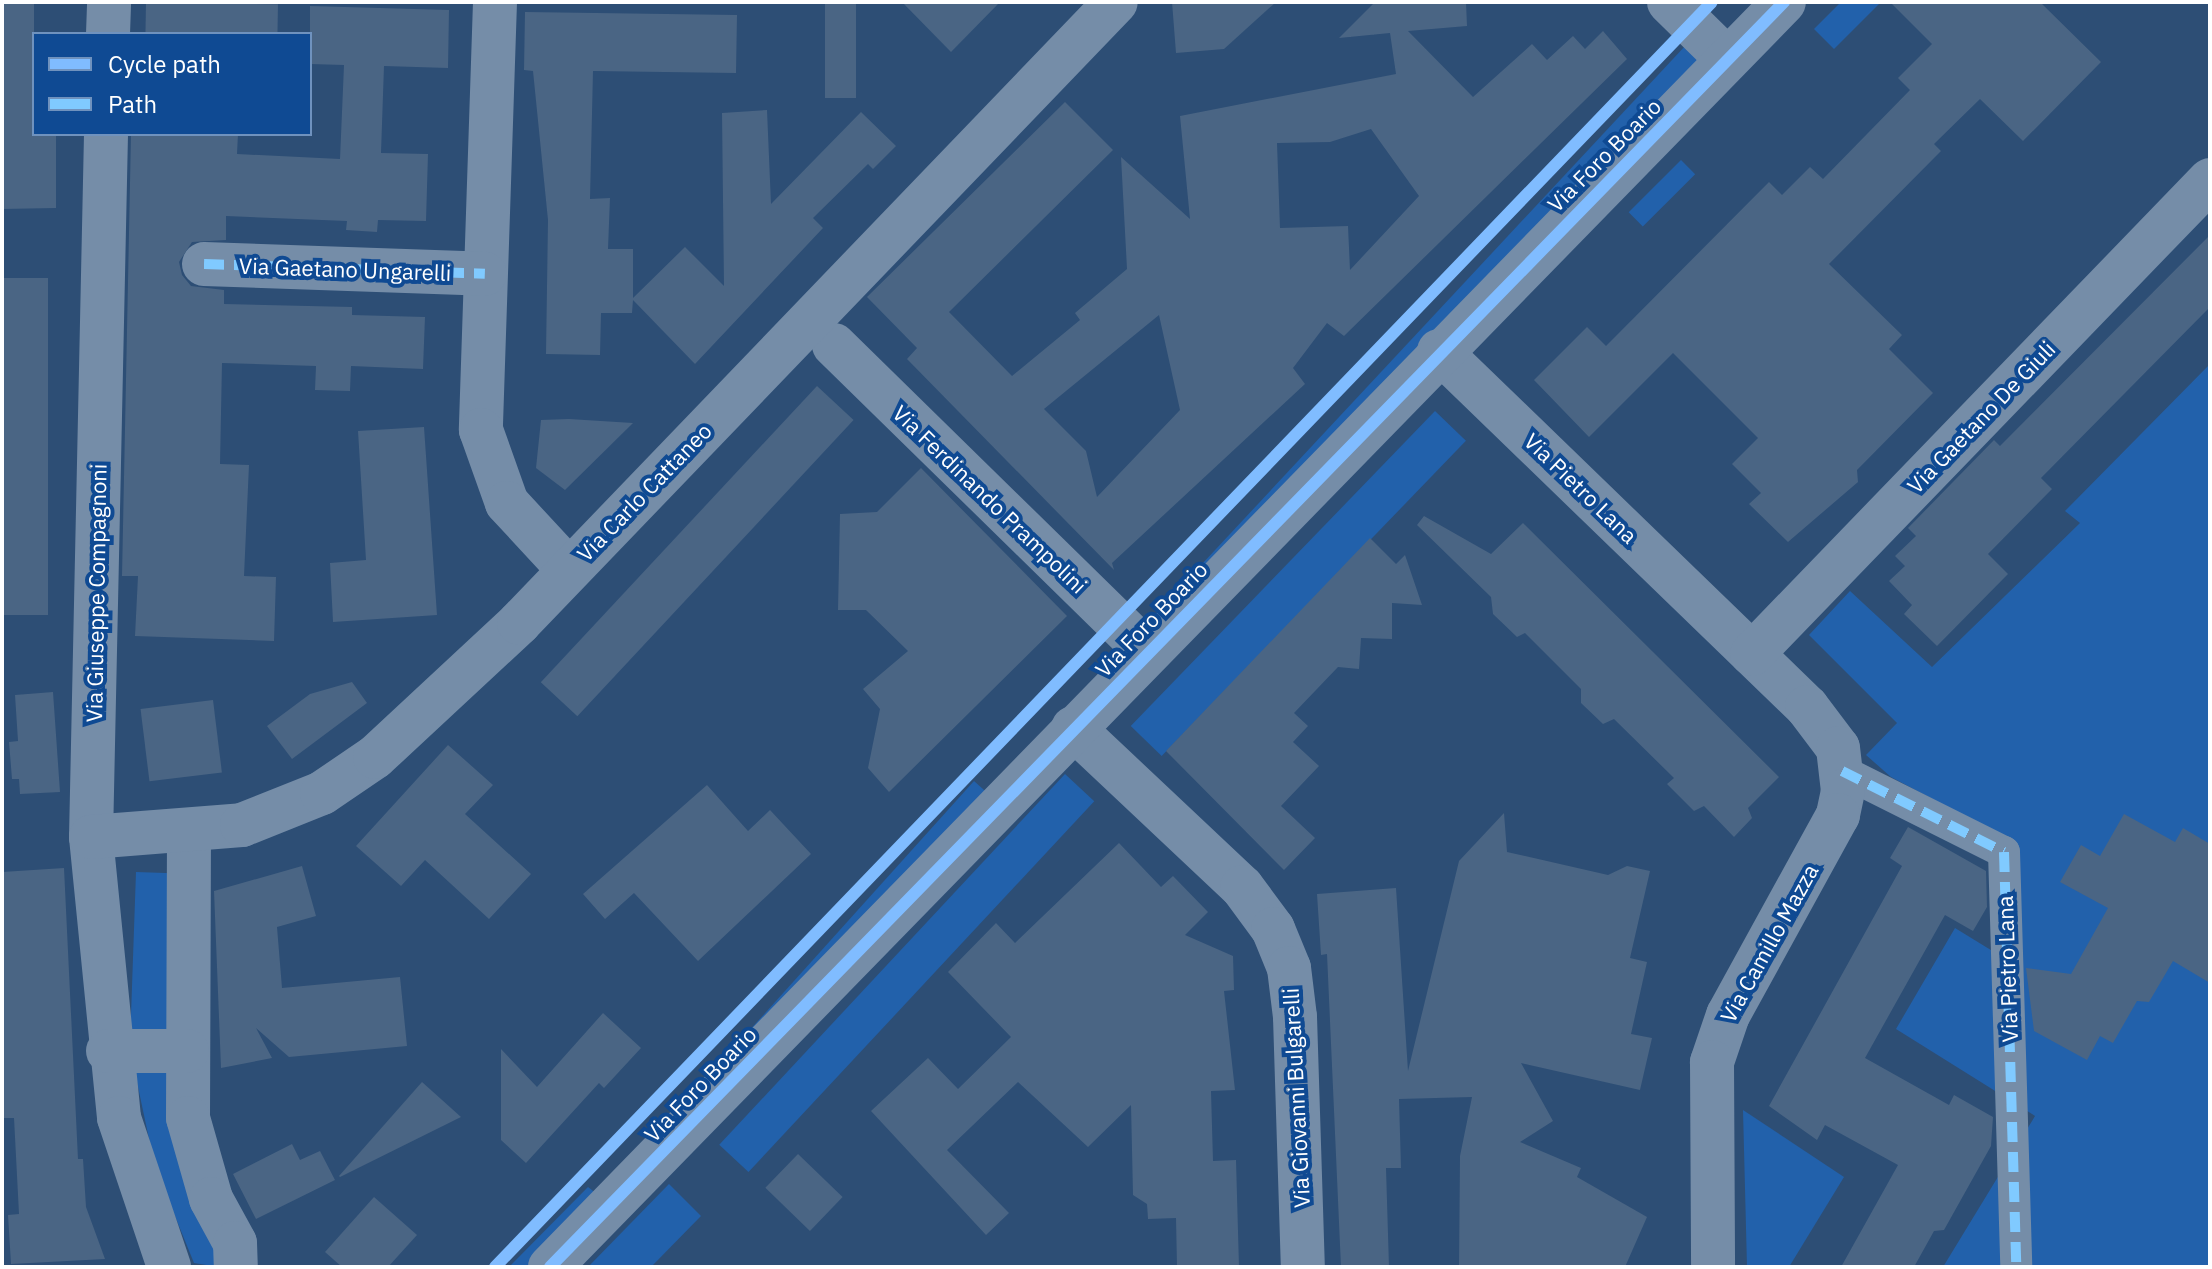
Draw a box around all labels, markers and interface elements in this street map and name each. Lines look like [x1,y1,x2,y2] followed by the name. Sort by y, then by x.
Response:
[32,32,312,136] legend
[108,48,221,80] text: Cycle path
[108,88,157,120] text: Path
[1542,93,1666,217] street label: Via Foro Boario
[238,252,452,286] street label: Via Gaetano Ungarelli
[1902,335,2060,499] street label: Via Gaetano De Giuli
[887,399,1093,599] street label: Via Ferdinando Prampolini
[571,417,717,567] street label: Via Carlo Cattaneo
[1519,427,1643,549] street label: Via Pietro Lana
[81,463,111,723] street label: Via Giuseppe Compagnoni
[1090,556,1212,682] street label: Via Foro Boario
[1715,859,1823,1027] street label: Via Camillo Mazza
[1991,895,2023,1043] street label: Via Pietro Lana
[1277,987,1315,1209] street label: Via Giovanni Bulgarelli
[639,1021,761,1147] street label: Via Foro Boario

